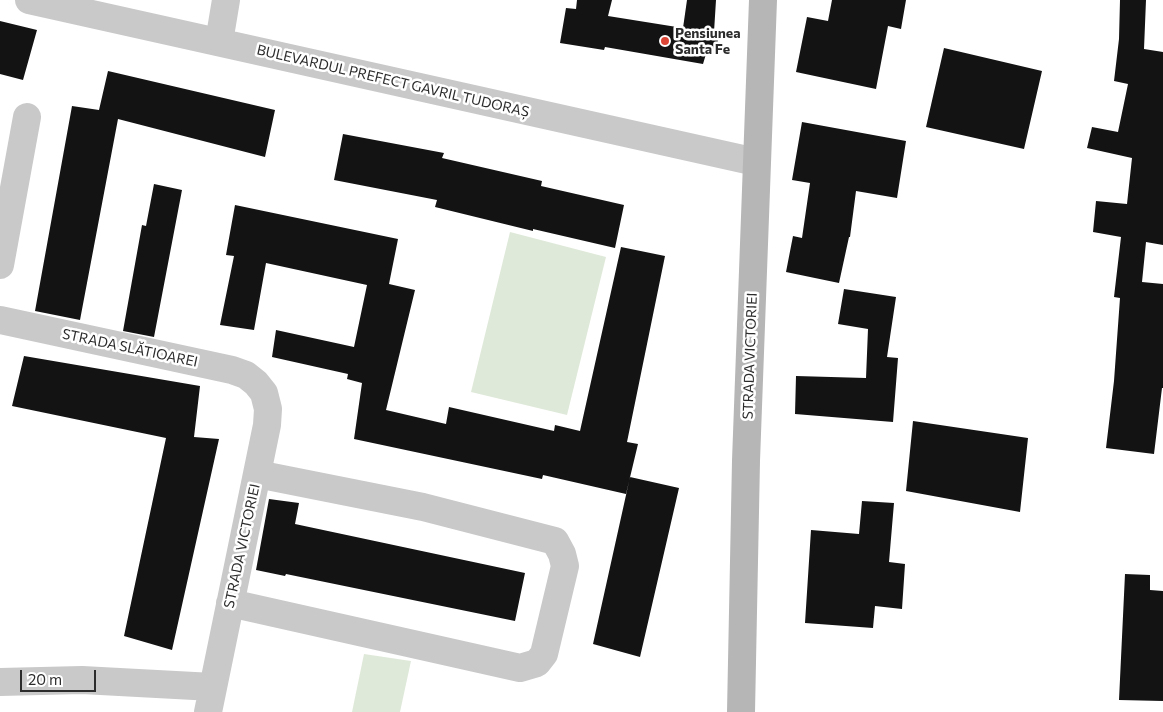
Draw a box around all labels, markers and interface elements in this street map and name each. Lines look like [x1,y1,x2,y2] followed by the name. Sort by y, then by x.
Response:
[675,25,741,58] place label: Pensiunea Santa Fe
[659,35,671,47] marker: Pensiunea Santa Fe
[255,41,531,121] street label: BULEVARDUL PREFECT GAVRIL TUDORAȘ
[739,292,761,420] street label: STRADA VICTORIEI
[61,325,199,371] street label: STRADA SLĂTIOAREI
[221,482,263,610] street label: STRADA VICTORIEI
[22,660,99,692] scale bar
[28,670,62,688] text: 20 m

